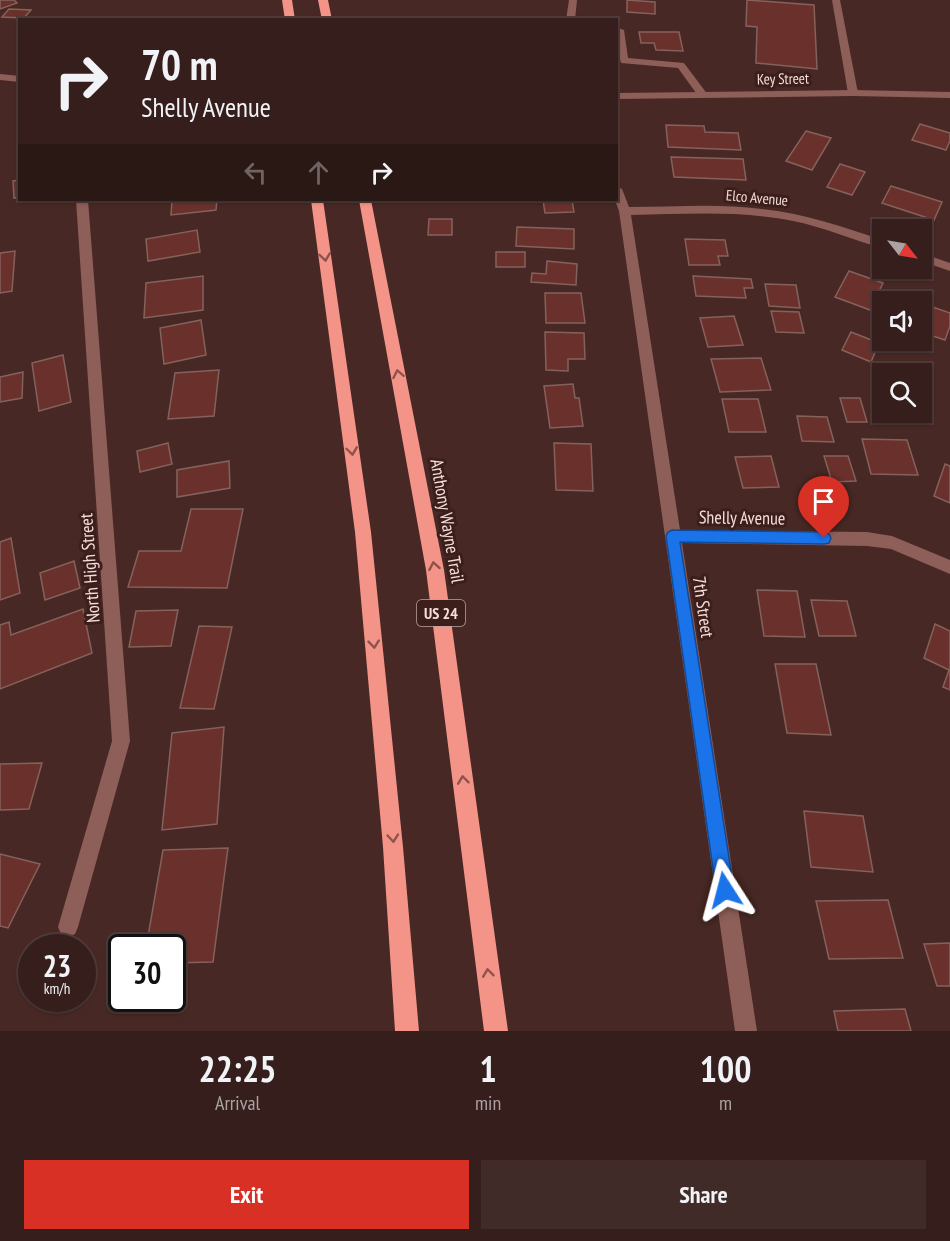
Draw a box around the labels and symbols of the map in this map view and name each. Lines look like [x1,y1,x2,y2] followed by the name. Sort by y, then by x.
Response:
[757,69,809,88] street label: Key Street
[725,185,789,210] street label: Elco Avenue
[872,219,932,279] north arrow
[319,253,331,262] one-way arrow
[392,369,405,379] one-way arrow
[345,446,357,455] one-way arrow
[425,457,470,586] street label: Anthony Wayne Trail
[798,476,849,538] pin
[699,505,785,530] street label: Shelly Avenue
[74,512,105,624] street label: North High Street
[429,561,441,570] one-way arrow
[688,575,719,639] street label: 7th Street
[417,600,465,626] road number: US 24
[367,640,380,649] one-way arrow
[457,775,469,784] one-way arrow
[386,834,399,843] one-way arrow
[693,858,757,922] position arrow
[108,934,186,1012] speed limit sign: 30
[483,968,495,978] one-way arrow

